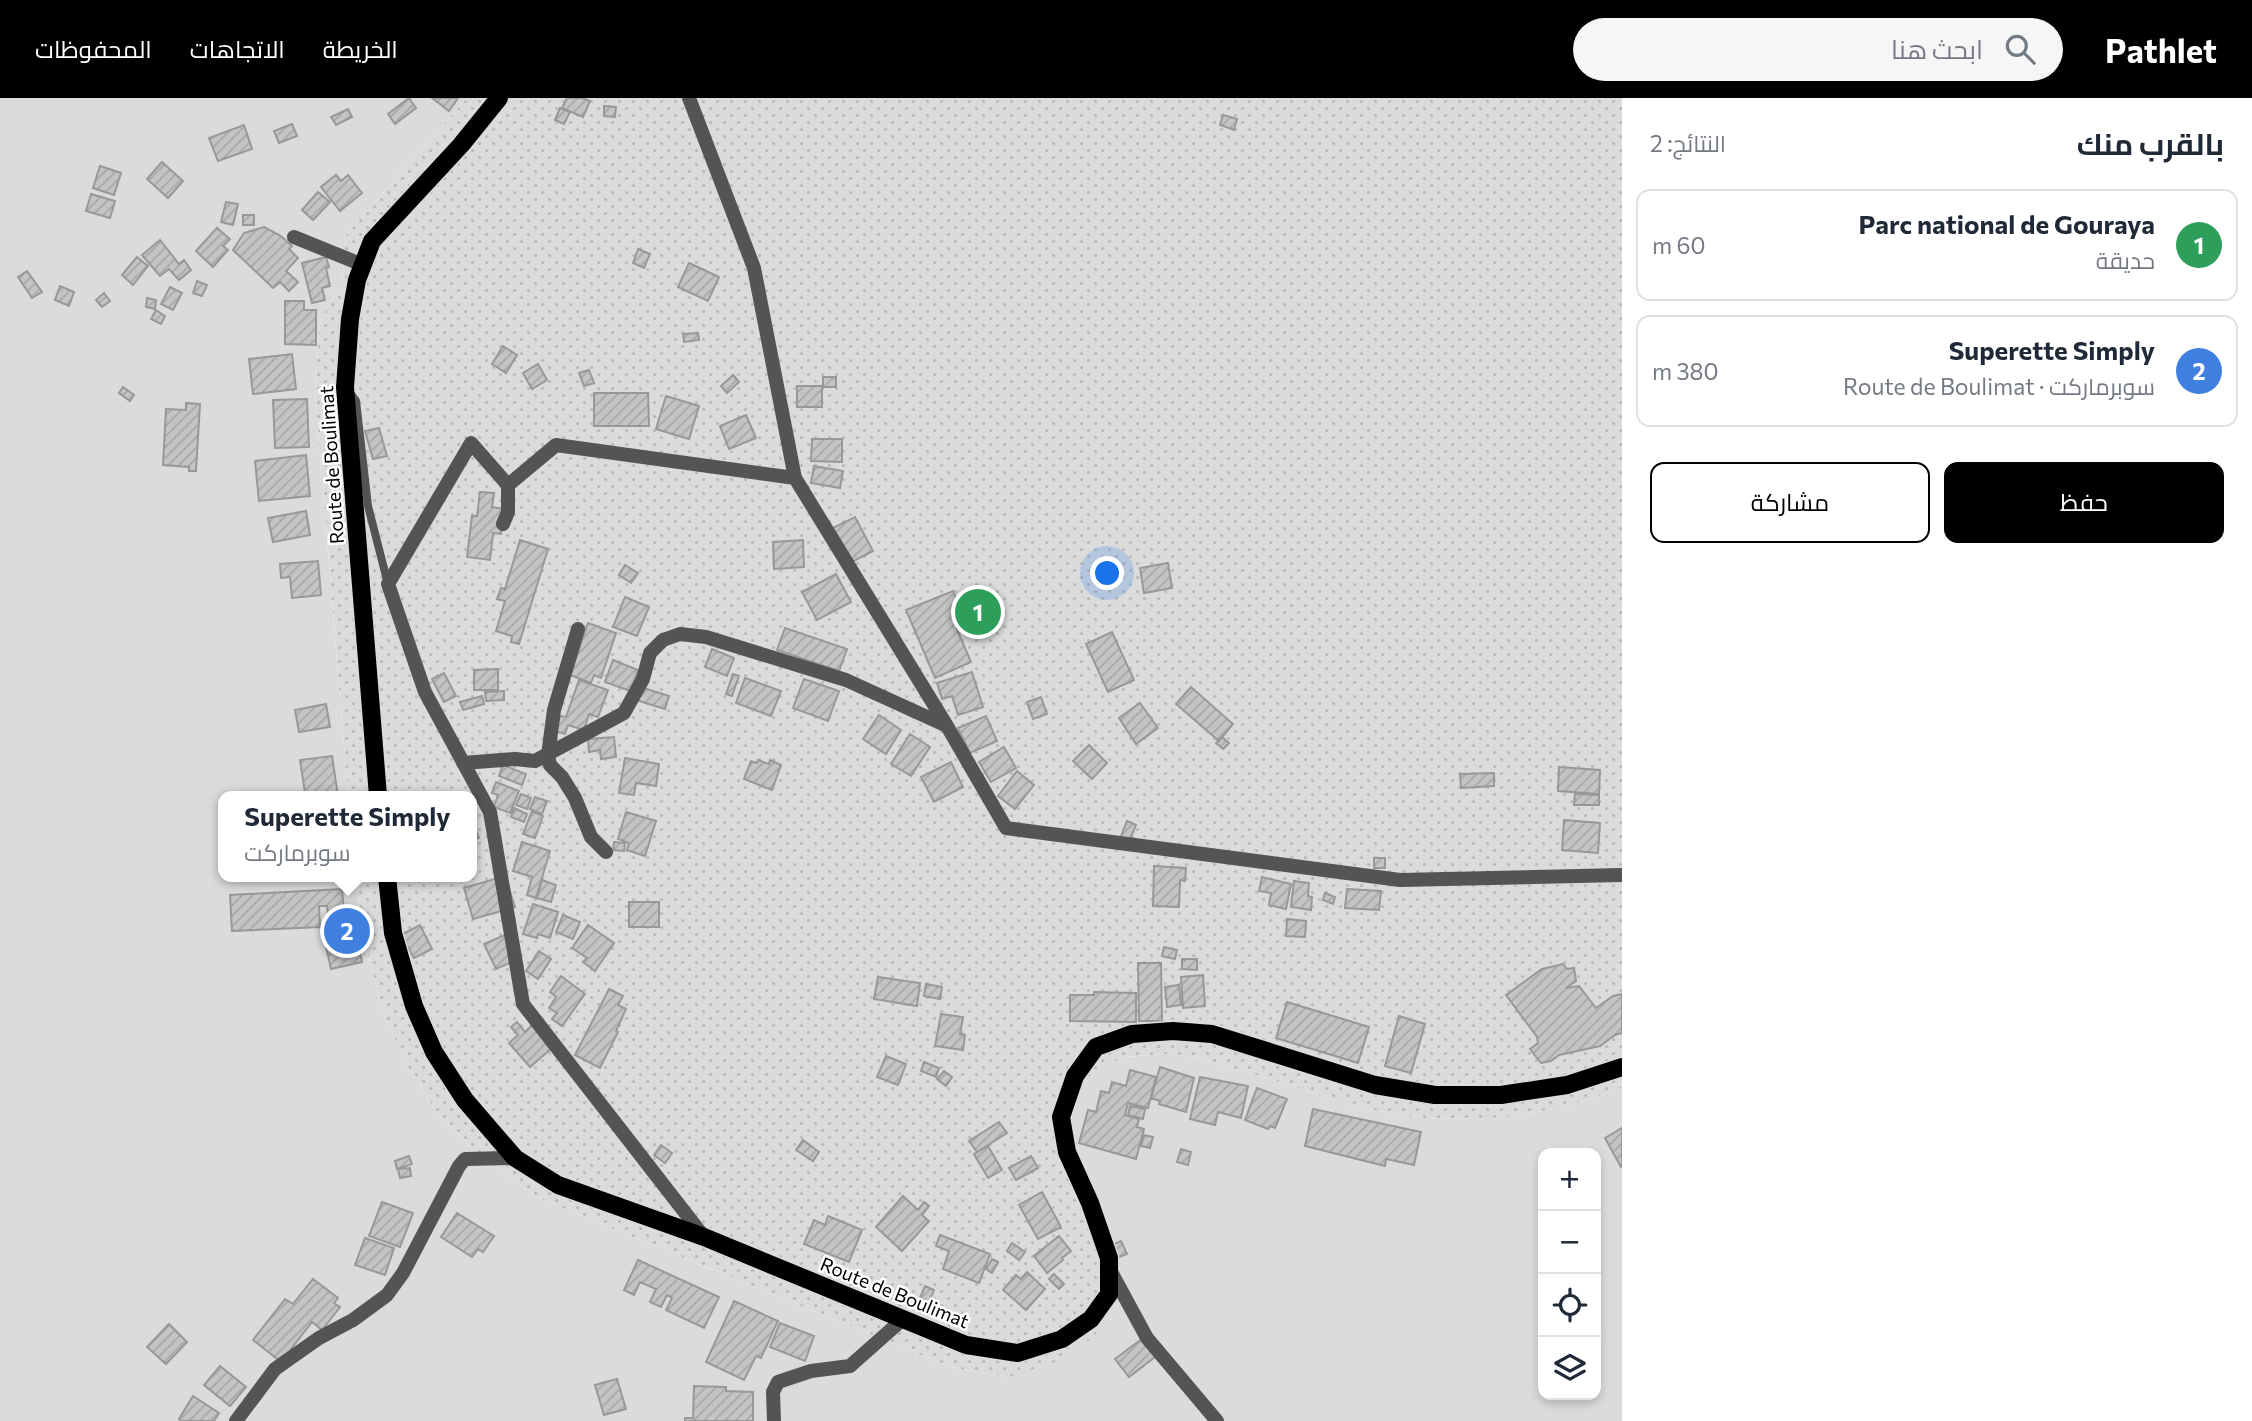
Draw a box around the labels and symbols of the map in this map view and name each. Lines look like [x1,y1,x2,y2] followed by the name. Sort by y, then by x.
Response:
[314,385,348,545] street label: Route de Boulimat
[1090,556,1124,590] your location
[955,586,1001,638] pin: 1
[324,905,370,957] pin: 2
[817,1252,973,1332] street label: Route de Boulimat

